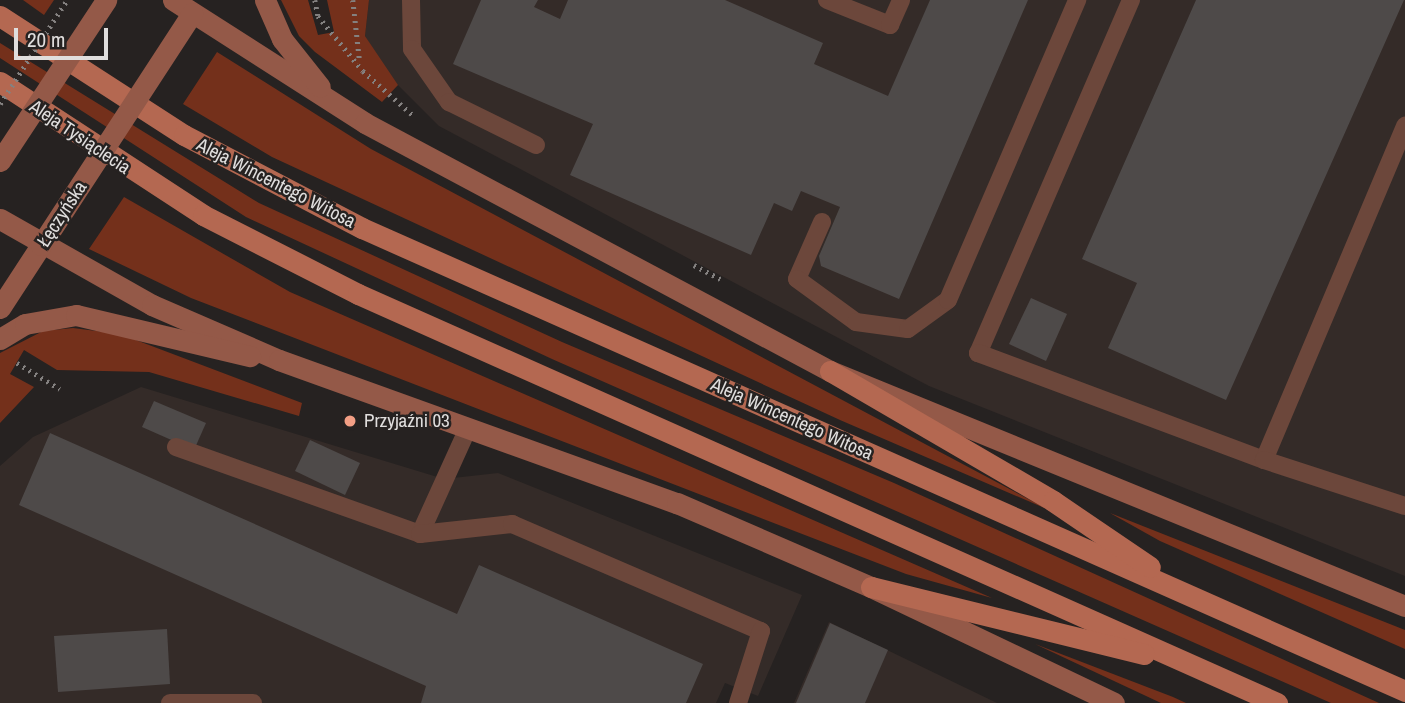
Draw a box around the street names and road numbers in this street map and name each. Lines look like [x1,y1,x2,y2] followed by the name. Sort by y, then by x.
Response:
[25,95,135,179] street label: Aleja Tysiąclecia
[193,133,359,233] street label: Aleja Wincentego Witosa
[32,177,92,251] street label: Łęczyńska
[707,373,877,465] street label: Aleja Wincentego Witosa

